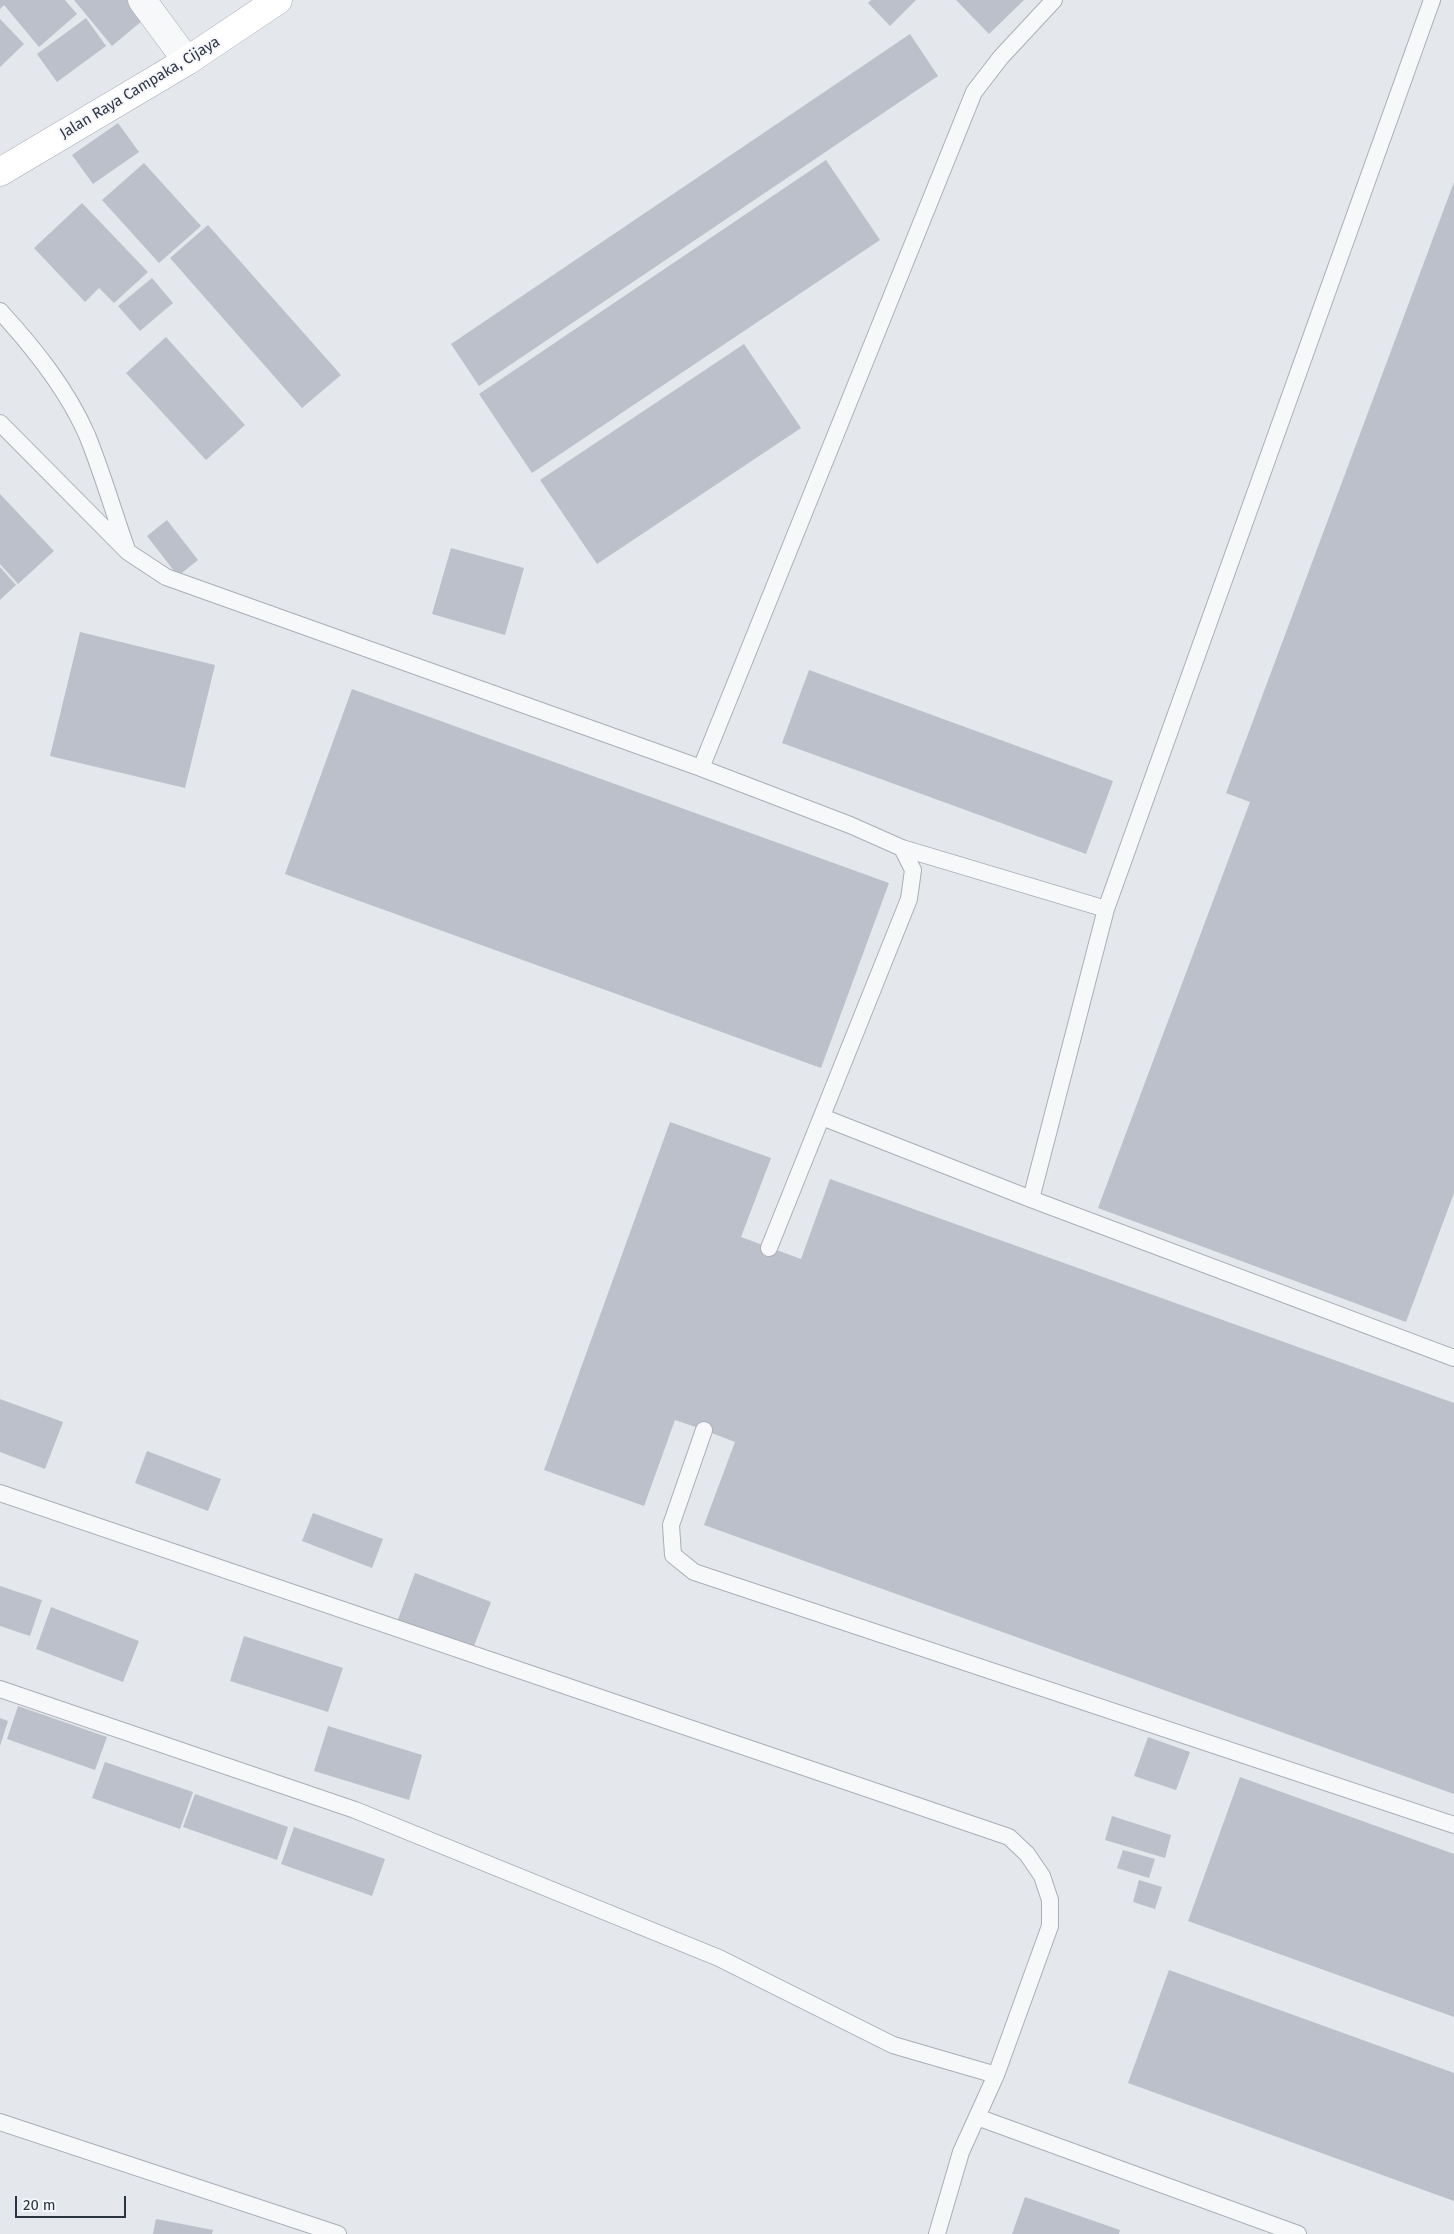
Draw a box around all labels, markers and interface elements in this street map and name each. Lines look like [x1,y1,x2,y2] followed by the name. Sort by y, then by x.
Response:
[57,33,223,143] street label: Jalan Raya Campaka, Cijaya
[18,2186,129,2218] scale bar
[23,2196,56,2214] text: 20 m

